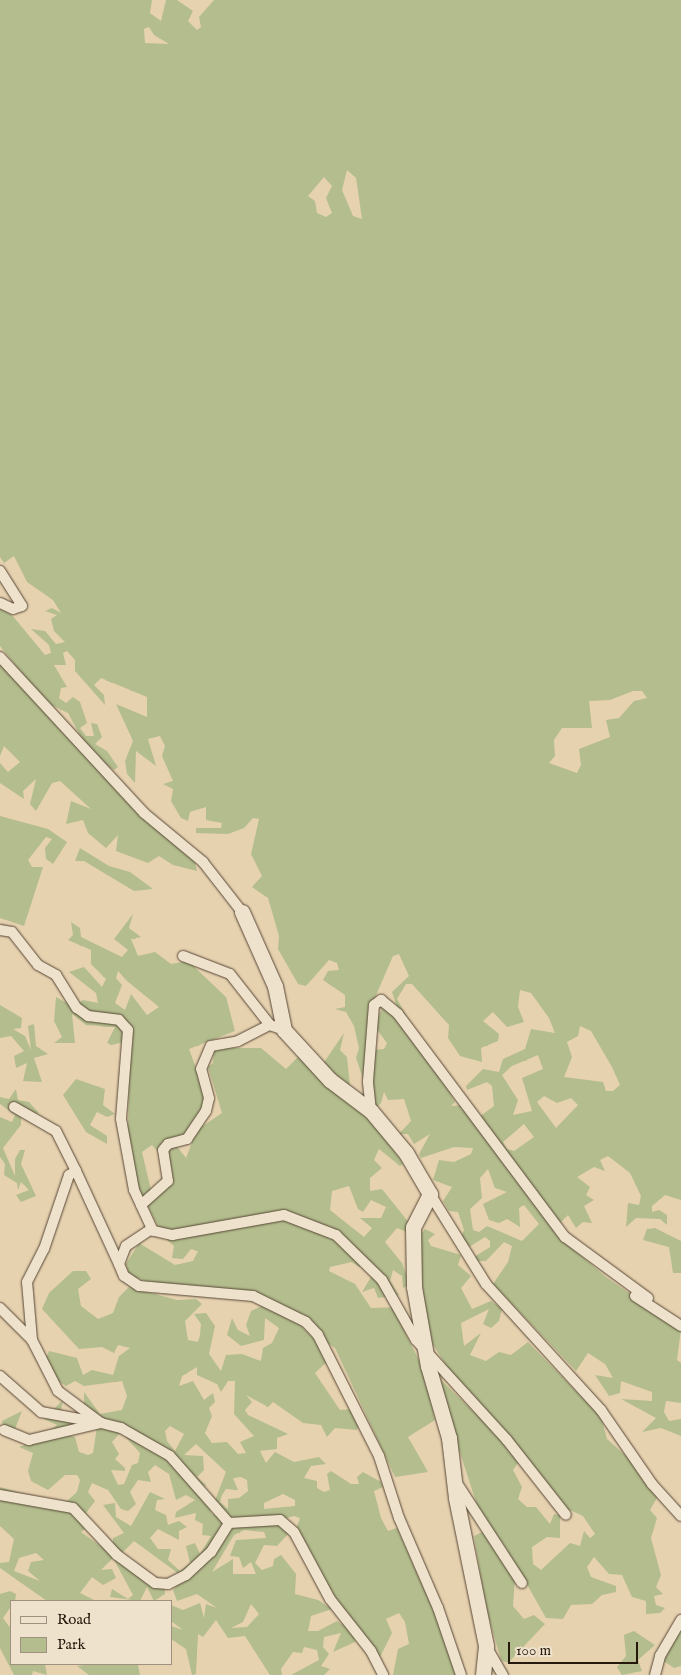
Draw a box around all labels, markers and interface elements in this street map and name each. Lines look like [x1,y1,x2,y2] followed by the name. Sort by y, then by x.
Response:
[10,1600,172,1665] legend
[57,1610,91,1629] text: Road
[511,1632,641,1664] scale bar
[57,1635,86,1654] text: Park
[516,1641,551,1660] text: 100 m

